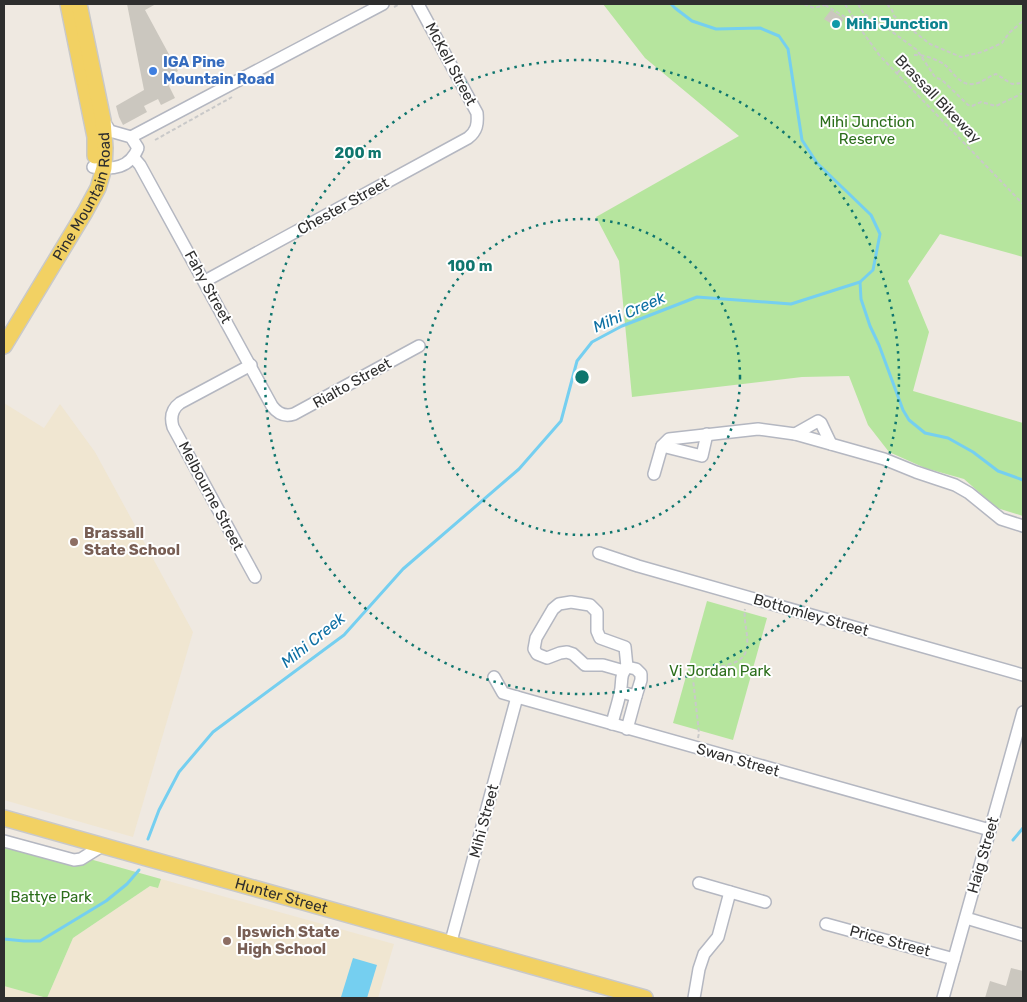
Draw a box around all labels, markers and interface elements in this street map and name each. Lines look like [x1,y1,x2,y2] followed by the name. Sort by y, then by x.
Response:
[846,15,948,33] place label: Mihi Junction
[830,18,842,30] marker: Mihi Junction
[422,19,480,109] street label: McKell Street
[891,51,985,147] street label: Brassall Bikeway
[163,53,275,88] place label: IGA Pine Mountain Road
[147,65,159,77] marker: IGA Pine Mountain Road
[819,113,915,148] park label: Mihi Junction Reserve
[49,132,114,264] street label: Pine Mountain Road
[334,144,382,162] text: 200 m
[294,173,392,239] street label: Chester Street
[181,247,235,327] street label: Fahy Street
[448,257,492,275] text: 100 m
[590,287,669,336] water label: Mihi Creek
[310,354,394,412] street label: Rialto Street
[573,368,591,386] centre of rings
[175,438,247,554] street label: Melbourne Street
[84,524,180,559] place label: Brassall State School
[68,536,80,548] marker: Brassall State School
[751,590,871,640] street label: Bottomley Street
[277,608,350,672] water label: Mihi Creek
[669,662,771,680] park label: Vi Jordan Park
[694,740,782,780] street label: Swan Street
[466,782,502,860] street label: Mihi Street
[964,815,1003,895] street label: Haig Street
[233,874,330,917] street label: Hunter Street
[10,888,92,906] park label: Battye Park
[848,922,932,960] street label: Price Street
[237,923,340,958] place label: Ipswich State High School
[221,935,233,947] marker: Ipswich State High School

